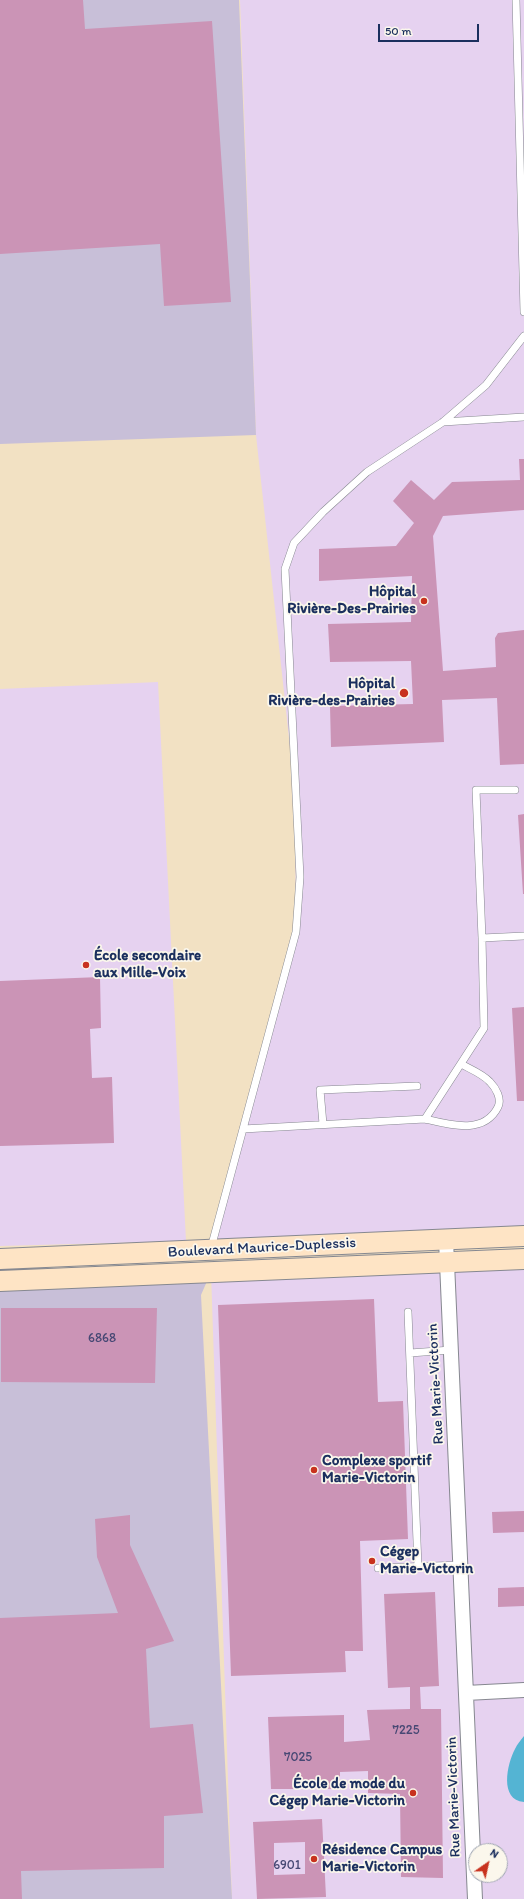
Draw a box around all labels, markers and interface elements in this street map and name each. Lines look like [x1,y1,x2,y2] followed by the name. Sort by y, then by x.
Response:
[380,16,481,42] scale bar
[385,24,411,38] text: 50 m
[287,583,416,618] place label: Hôpital Rivière-Des-Prairies
[419,596,429,606] marker: Hôpital Rivière-Des-Prairies
[268,675,395,710] place label: Hôpital Rivière-des-Prairies
[398,687,410,699] marker: Hôpital Rivière-des-Prairies
[94,947,201,982] place label: École secondaire aux Mille-Voix
[81,960,91,970] marker: École secondaire aux Mille-Voix
[167,1234,357,1262] street label: Boulevard Maurice-Duplessis
[424,1323,448,1445] street label: Rue Marie-Victorin
[88,1331,116,1347] house number: 6868
[322,1452,432,1487] place label: Complexe sportif Marie-Victorin
[309,1465,319,1475] marker: Complexe sportif Marie-Victorin
[380,1543,473,1578] place label: Cégep Marie-Victorin
[367,1556,377,1566] marker: Cégep Marie-Victorin
[393,1723,419,1739] house number: 7225
[443,1736,465,1858] street label: Rue Marie-Victorin
[284,1750,312,1766] house number: 7025
[269,1775,405,1810] place label: École de mode du Cégep Marie-Victorin
[408,1788,418,1798] marker: École de mode du Cégep Marie-Victorin
[322,1841,442,1876] place label: Résidence Campus Marie-Victorin
[468,1843,508,1883] north arrow
[488,1846,501,1861] text: N
[309,1854,319,1864] marker: Résidence Campus Marie-Victorin
[273,1858,301,1874] house number: 6901

